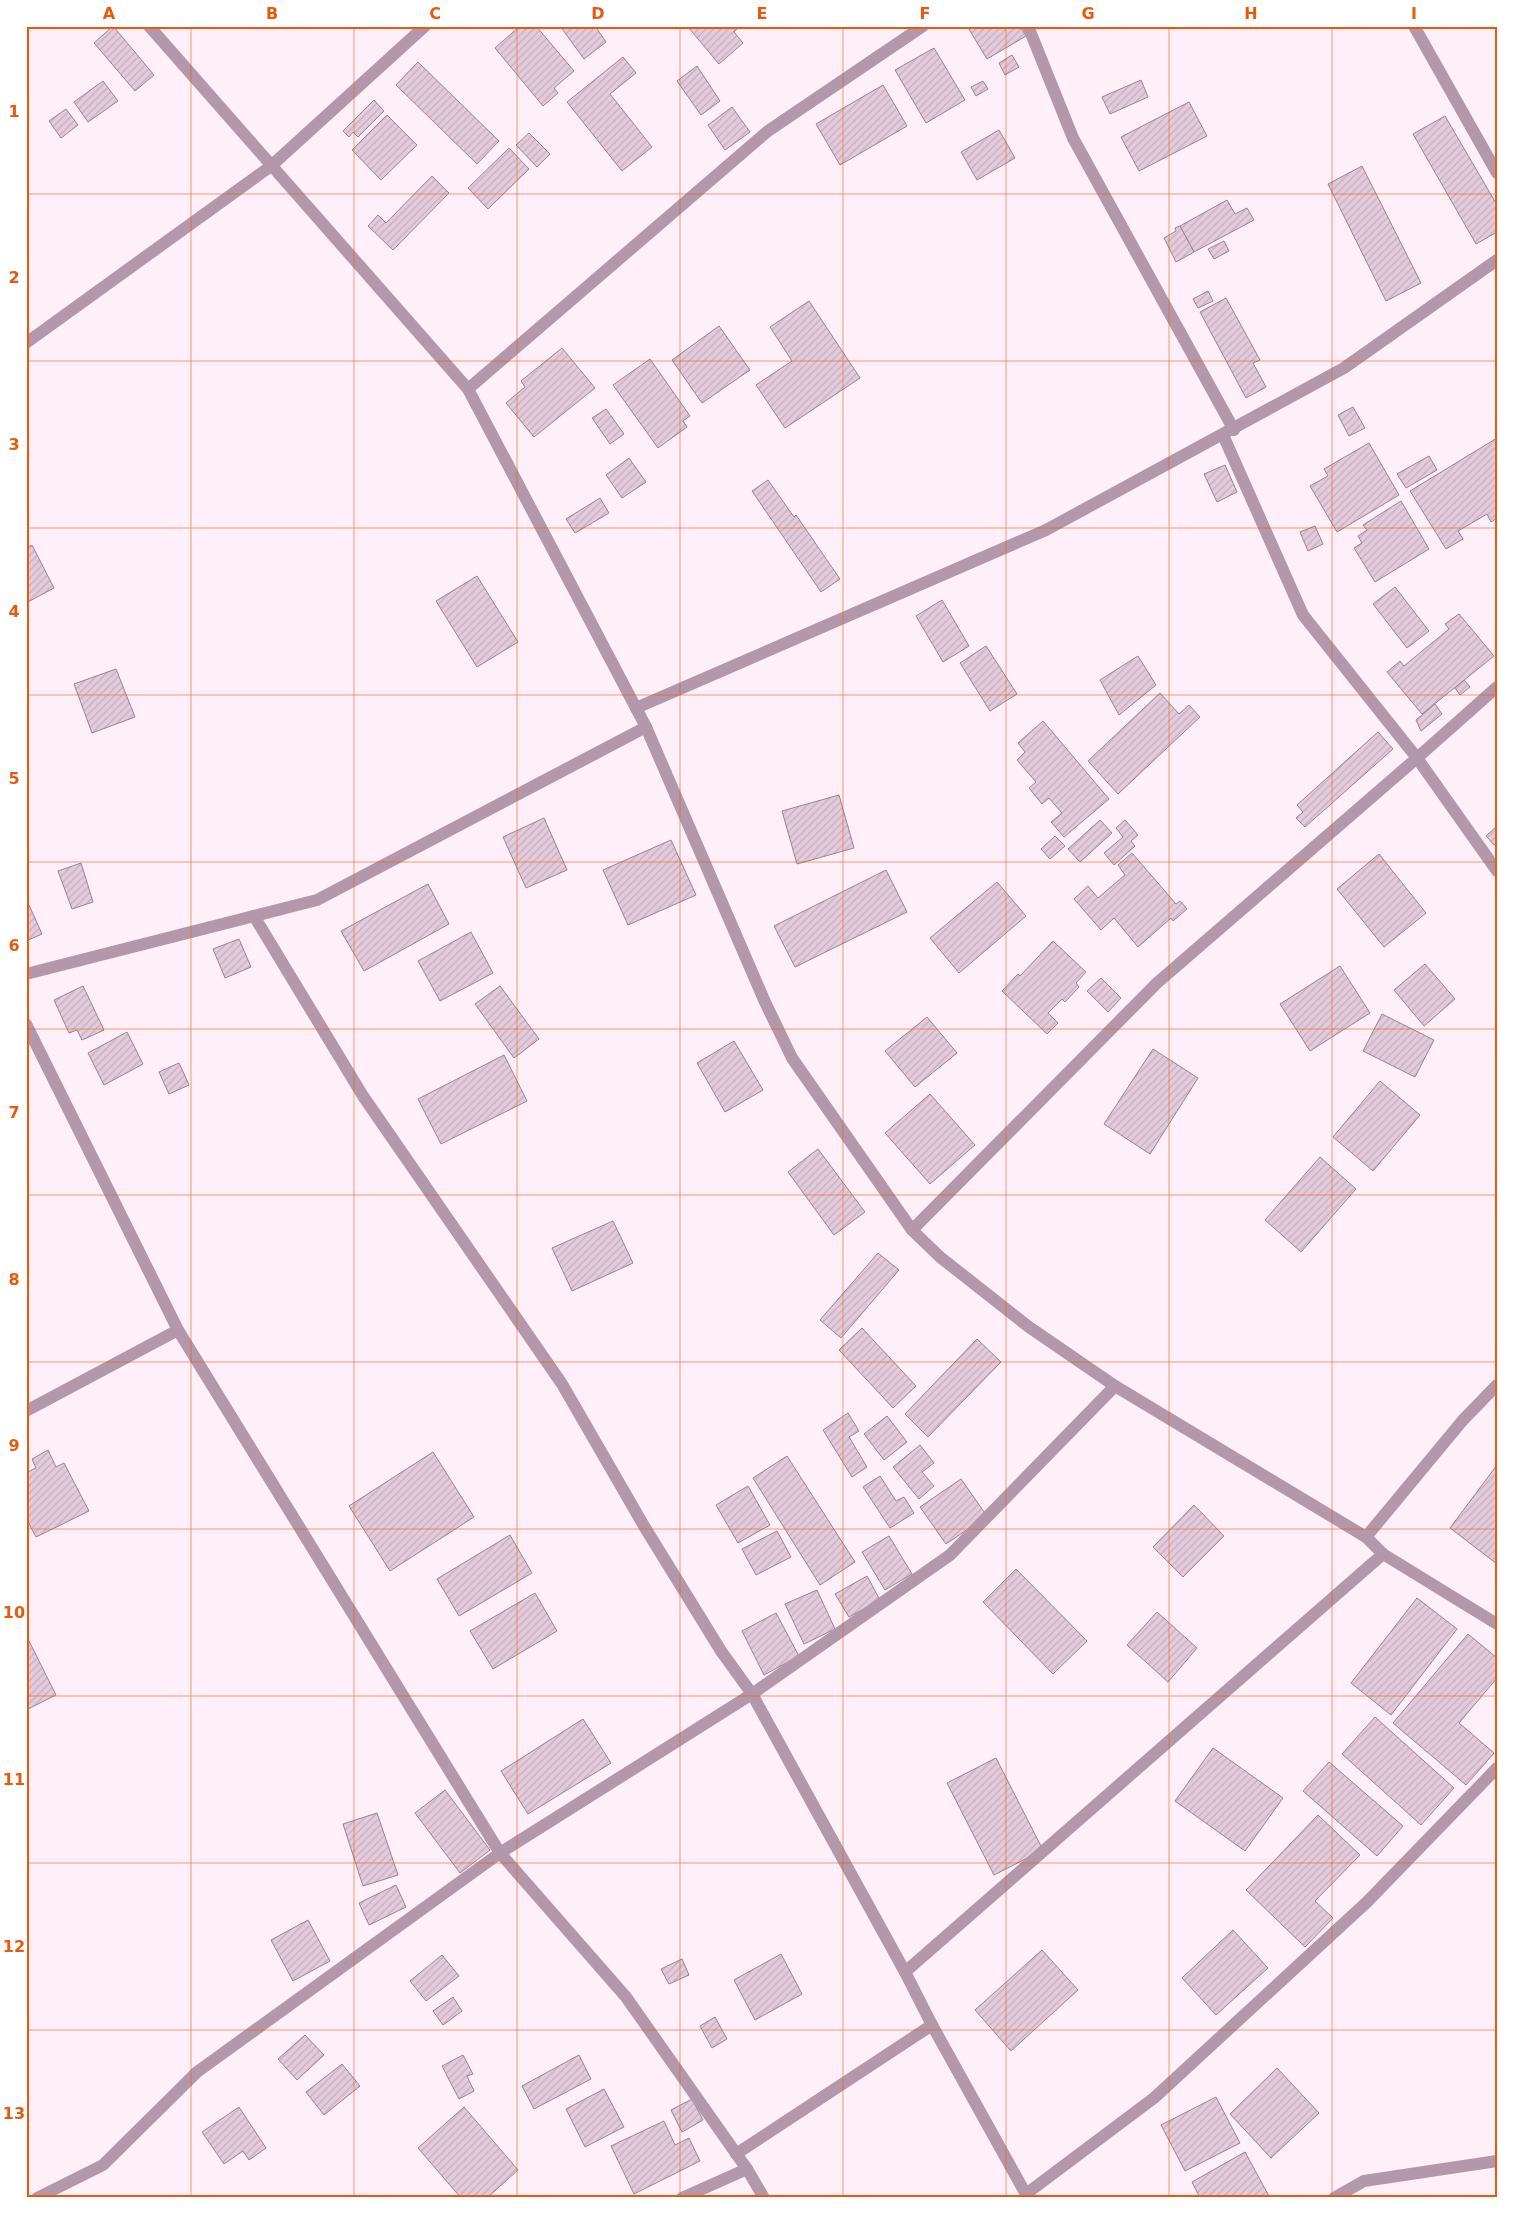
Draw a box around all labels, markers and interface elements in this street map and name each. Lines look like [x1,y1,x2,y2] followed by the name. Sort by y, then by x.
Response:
[103,4,116,23] text: A
[266,4,278,23] text: B
[429,4,441,23] text: C
[591,4,605,23] text: D
[757,4,767,23] text: E
[920,4,930,23] text: F
[1081,4,1095,23] text: G
[1244,4,1258,23] text: H
[1411,4,1417,23] text: I
[8,102,20,121] text: 1
[8,268,20,287] text: 2
[8,435,20,454] text: 3
[8,602,20,621] text: 4
[8,769,20,788] text: 5
[8,936,20,955] text: 6
[8,1103,20,1122] text: 7
[8,1270,20,1289] text: 8
[8,1436,20,1455] text: 9
[3,1603,25,1622] text: 10
[3,1770,25,1789] text: 11
[3,1937,25,1956] text: 12
[3,2104,25,2123] text: 13

